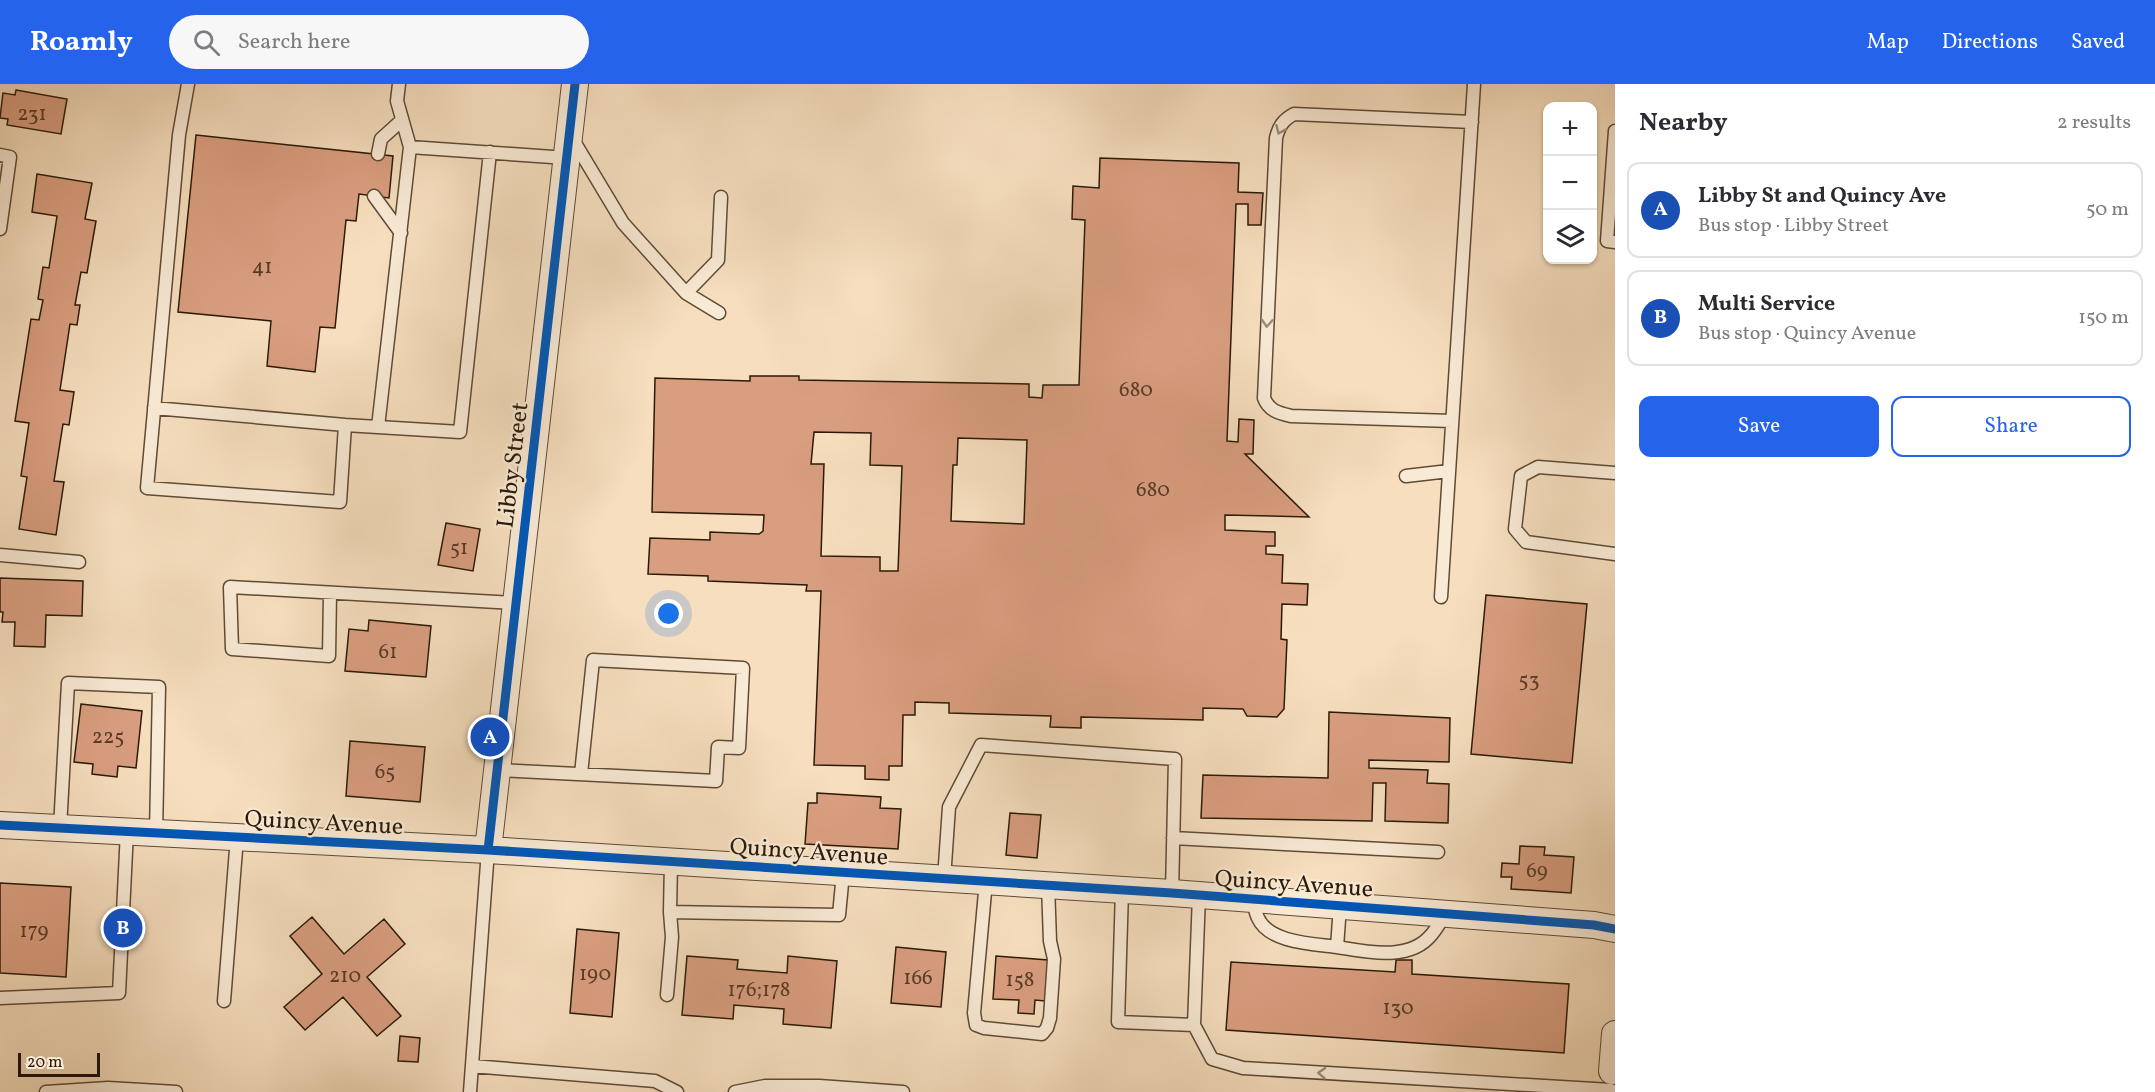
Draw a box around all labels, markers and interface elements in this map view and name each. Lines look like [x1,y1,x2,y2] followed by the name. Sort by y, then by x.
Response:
[169,15,589,69] search box
[30,23,133,62] text: Roamly
[190,26,223,59] icon: search
[238,27,350,58] text: Search here
[1867,28,1909,57] text: Map
[1942,28,2038,57] text: Directions
[2071,28,2125,57] text: Saved
[17,100,47,129] house number: 231
[1543,102,1597,264] map controls
[1543,102,1597,156] button: +
[1639,105,1728,141] text: Nearby
[2057,109,2131,137] text: 2 results
[1275,123,1287,134] one-way arrow
[1543,156,1597,210] button: −
[1698,181,1946,212] text: Libby St and Quincy Ave
[1653,196,1668,224] text: A
[2086,196,2129,224] text: 50 m
[1543,210,1597,264] button: layers
[1698,212,1889,240] text: Bus stop · Libby Street
[252,253,272,282] house number: 41
[1698,289,1835,320] text: Multi Service
[1654,304,1667,332] text: B
[2078,304,2129,332] text: 150 m
[1261,319,1274,328] one-way arrow
[1698,320,1916,348] text: Bus stop · Quincy Avenue
[1119,376,1153,405] house number: 680
[1639,396,1879,457] button: Save
[1891,396,2131,457] button: Share
[489,400,539,530] street label: Libby Street
[1136,476,1170,505] house number: 680
[450,534,468,563] house number: 51
[654,599,683,628] your location
[379,638,397,667] house number: 61
[1519,666,1539,695] house number: 53
[470,714,510,760] pin: A
[92,723,124,752] house number: 225
[375,758,395,787] house number: 65
[244,803,404,845] street label: Quincy Avenue
[728,830,889,875] street label: Quincy Avenue
[1526,857,1548,886] house number: 69
[1213,862,1374,907] street label: Quincy Avenue
[104,906,142,950] pin: B
[19,917,49,946] house number: 179
[579,960,611,989] house number: 190
[329,962,361,991] house number: 210
[903,964,933,993] house number: 166
[1006,966,1034,995] house number: 158
[728,976,790,1005] house number: 176;178
[1382,994,1414,1023] house number: 130
[18,1050,100,1078] scale bar
[27,1052,62,1074] text: 20 m
[1318,1067,1327,1080] one-way arrow

